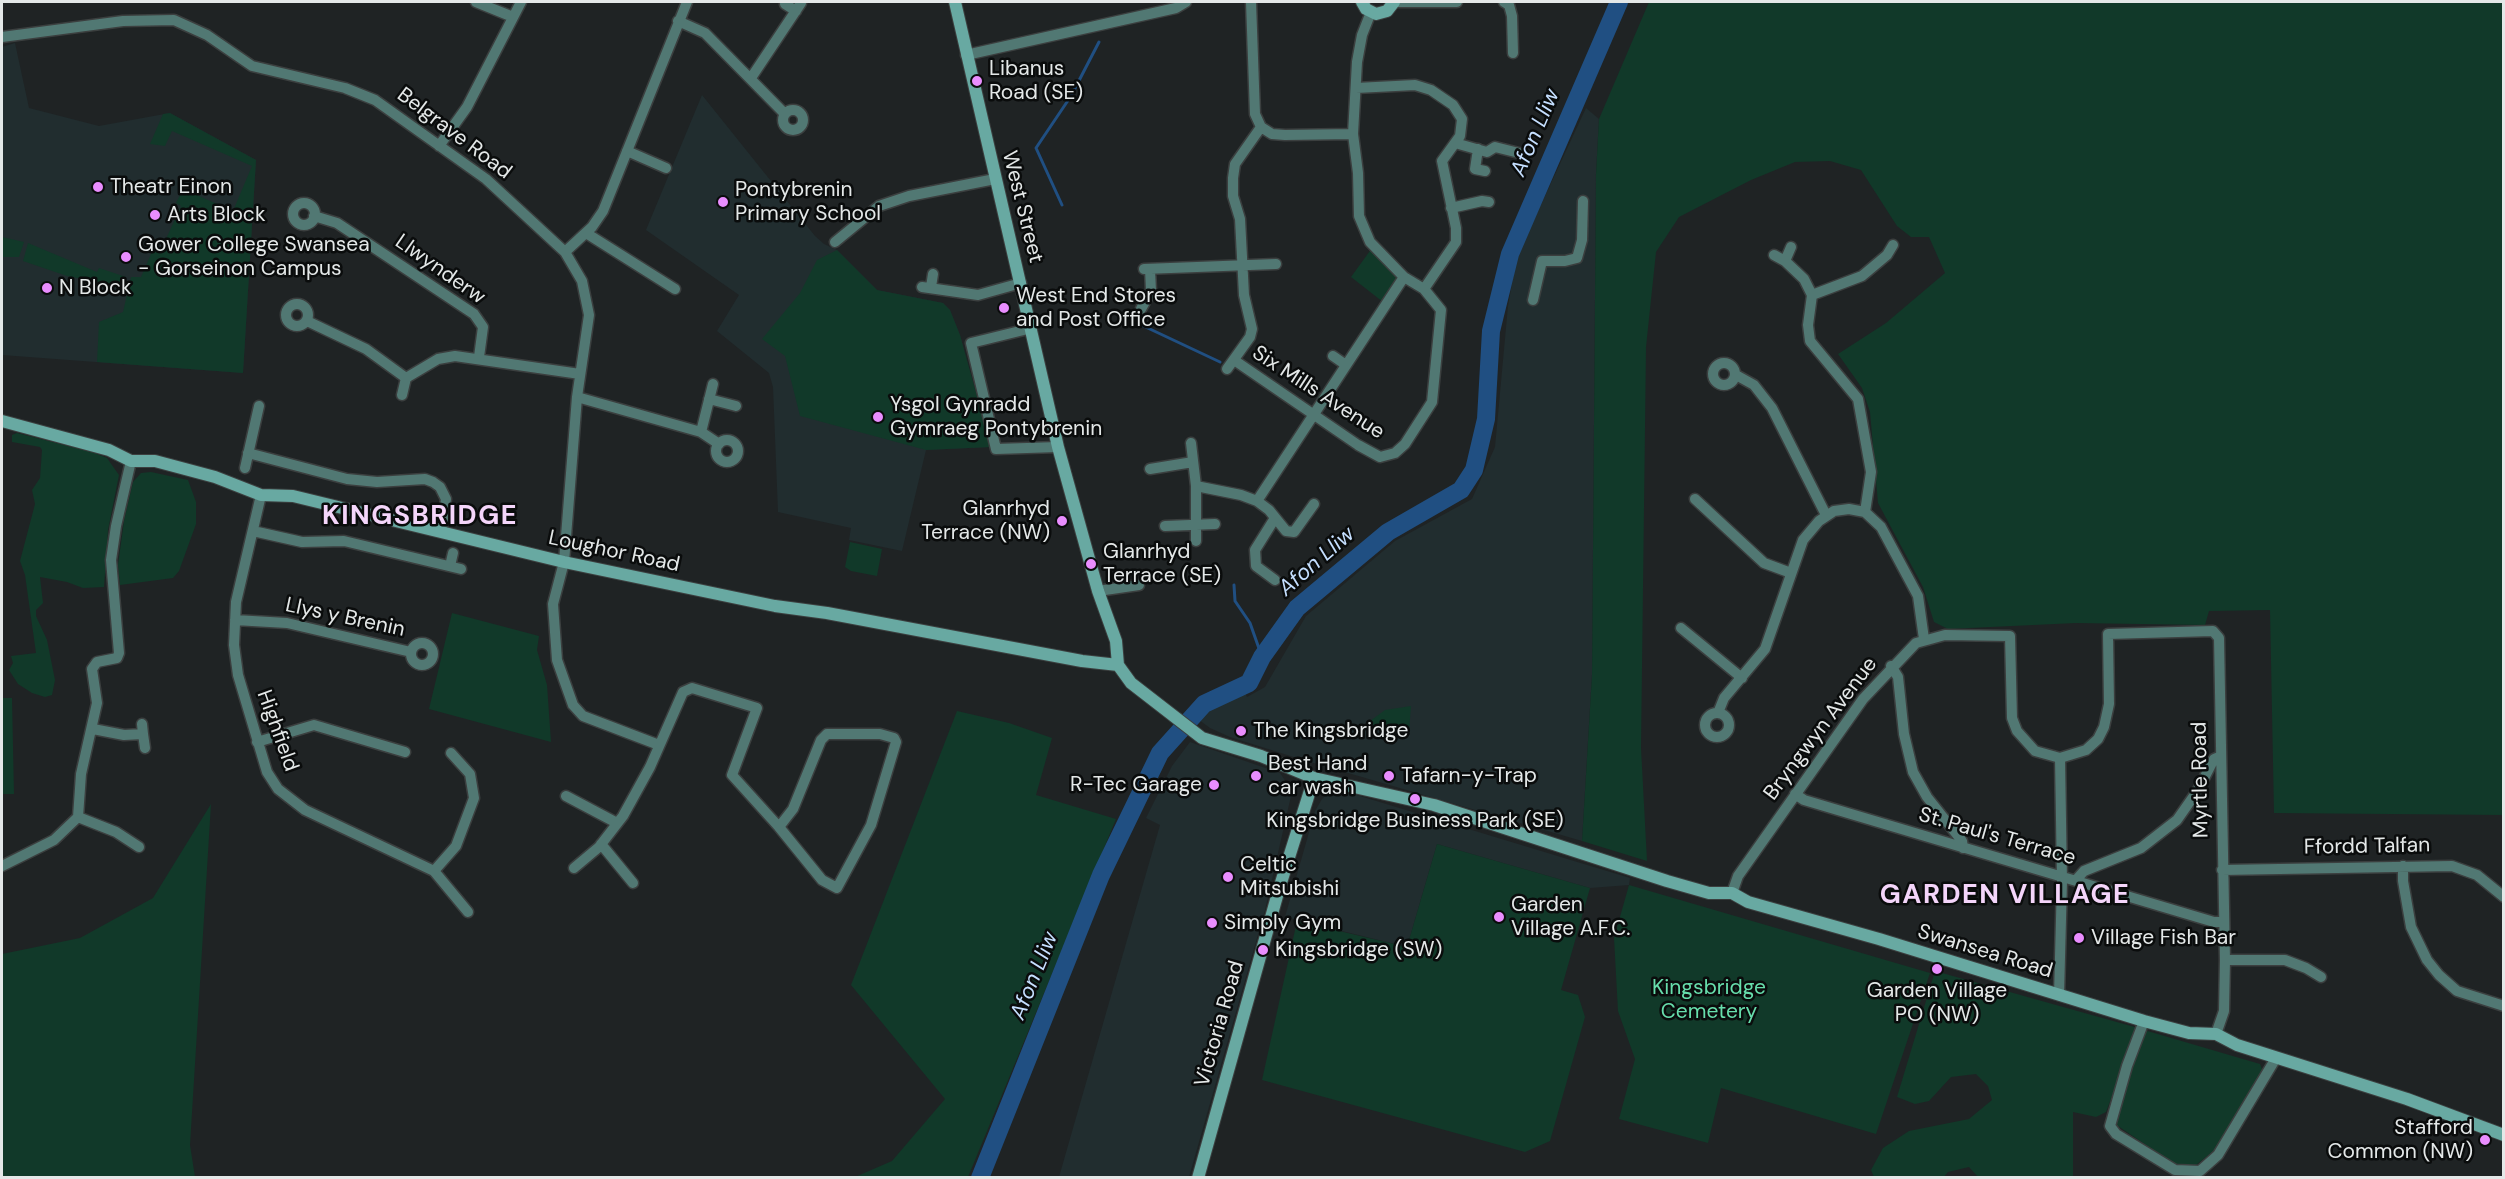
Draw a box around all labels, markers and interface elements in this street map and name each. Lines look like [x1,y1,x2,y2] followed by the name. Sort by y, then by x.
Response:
[989,56,1083,106] place label: Libanus Road (SE)
[970,74,984,88] marker: Libanus Road (SE)
[392,83,516,185] street label: Belgrave Road
[1506,85,1566,181] water label: Afon Lliw
[996,148,1048,266] street label: West Street
[110,174,232,200] place label: Theatr Einon
[735,177,881,227] place label: Pontybrenin Primary School
[91,180,105,194] marker: Theatr Einon
[716,195,730,209] marker: Pontybrenin Primary School
[167,202,265,228] place label: Arts Block
[148,208,162,222] marker: Arts Block
[390,230,490,310] street label: Llwynderw
[138,232,370,282] place label: Gower College Swansea - Gorseinon Campus
[119,250,133,264] marker: Gower College Swansea - Gorseinon Campus
[59,275,131,301] place label: N Block
[40,281,54,295] marker: N Block
[1016,283,1176,333] place label: West End Stores and Post Office
[997,301,1011,315] marker: West End Stores and Post Office
[1247,341,1389,445] street label: Six Mills Avenue
[890,392,1102,442] place label: Ysgol Gynradd Gymraeg Pontybrenin
[871,410,885,424] marker: Ysgol Gynradd Gymraeg Pontybrenin
[921,496,1050,546] place label: Glanrhyd Terrace (NW)
[322,501,518,533] district label: KINGSBRIDGE
[1055,514,1069,528] marker: Glanrhyd Terrace (NW)
[1273,522,1361,602] water label: Afon Lliw
[546,526,682,578] street label: Loughor Road
[1103,539,1221,589] place label: Glanrhyd Terrace (SE)
[1084,557,1098,571] marker: Glanrhyd Terrace (SE)
[283,593,407,643] street label: Llys y Brenin
[1759,653,1883,805] street label: Bryngwyn Avenue
[251,687,303,775] street label: Highfield
[1253,718,1408,744] place label: The Kingsbridge
[2187,722,2215,838] street label: Myrtle Road
[1234,724,1248,738] marker: The Kingsbridge
[1268,751,1367,801] place label: Best Hand car wash
[1401,763,1537,789] place label: Tafarn-y-Trap
[1249,769,1263,783] marker: Best Hand car wash
[1382,769,1396,783] marker: Tafarn-y-Trap
[1070,772,1202,798] place label: R-Tec Garage
[1207,778,1221,792] marker: R-Tec Garage
[1408,792,1422,806] marker: Kingsbridge Business Park (SE)
[1916,803,2078,871] street label: St. Paul's Terrace
[1266,808,1564,834] place label: Kingsbridge Business Park (SE)
[2304,833,2430,861] street label: Ffordd Talfan
[1240,852,1339,902] place label: Celtic Mitsubishi
[1221,870,1235,884] marker: Celtic Mitsubishi
[1880,880,2130,912] district label: GARDEN VILLAGE
[1511,892,1631,942] place label: Garden Village A.F.C.
[1224,910,1341,936] place label: Simply Gym
[1492,910,1506,924] marker: Garden Village A.F.C.
[1205,916,1219,930] marker: Simply Gym
[1915,920,2055,984] street label: Swansea Road
[2091,925,2236,951] place label: Village Fish Bar
[1005,928,1065,1024] water label: Afon Lliw
[2072,931,2086,945] marker: Village Fish Bar
[1275,937,1442,963] place label: Kingsbridge (SW)
[1256,943,1270,957] marker: Kingsbridge (SW)
[1190,958,1250,1090] street label: Victoria Road
[1930,962,1944,976] marker: Garden Village PO (NW)
[1652,975,1766,1025] park label: Kingsbridge Cemetery
[1867,978,2007,1028] place label: Garden Village PO (NW)
[2327,1115,2473,1165] place label: Stafford Common (NW)
[2478,1133,2492,1147] marker: Stafford Common (NW)

